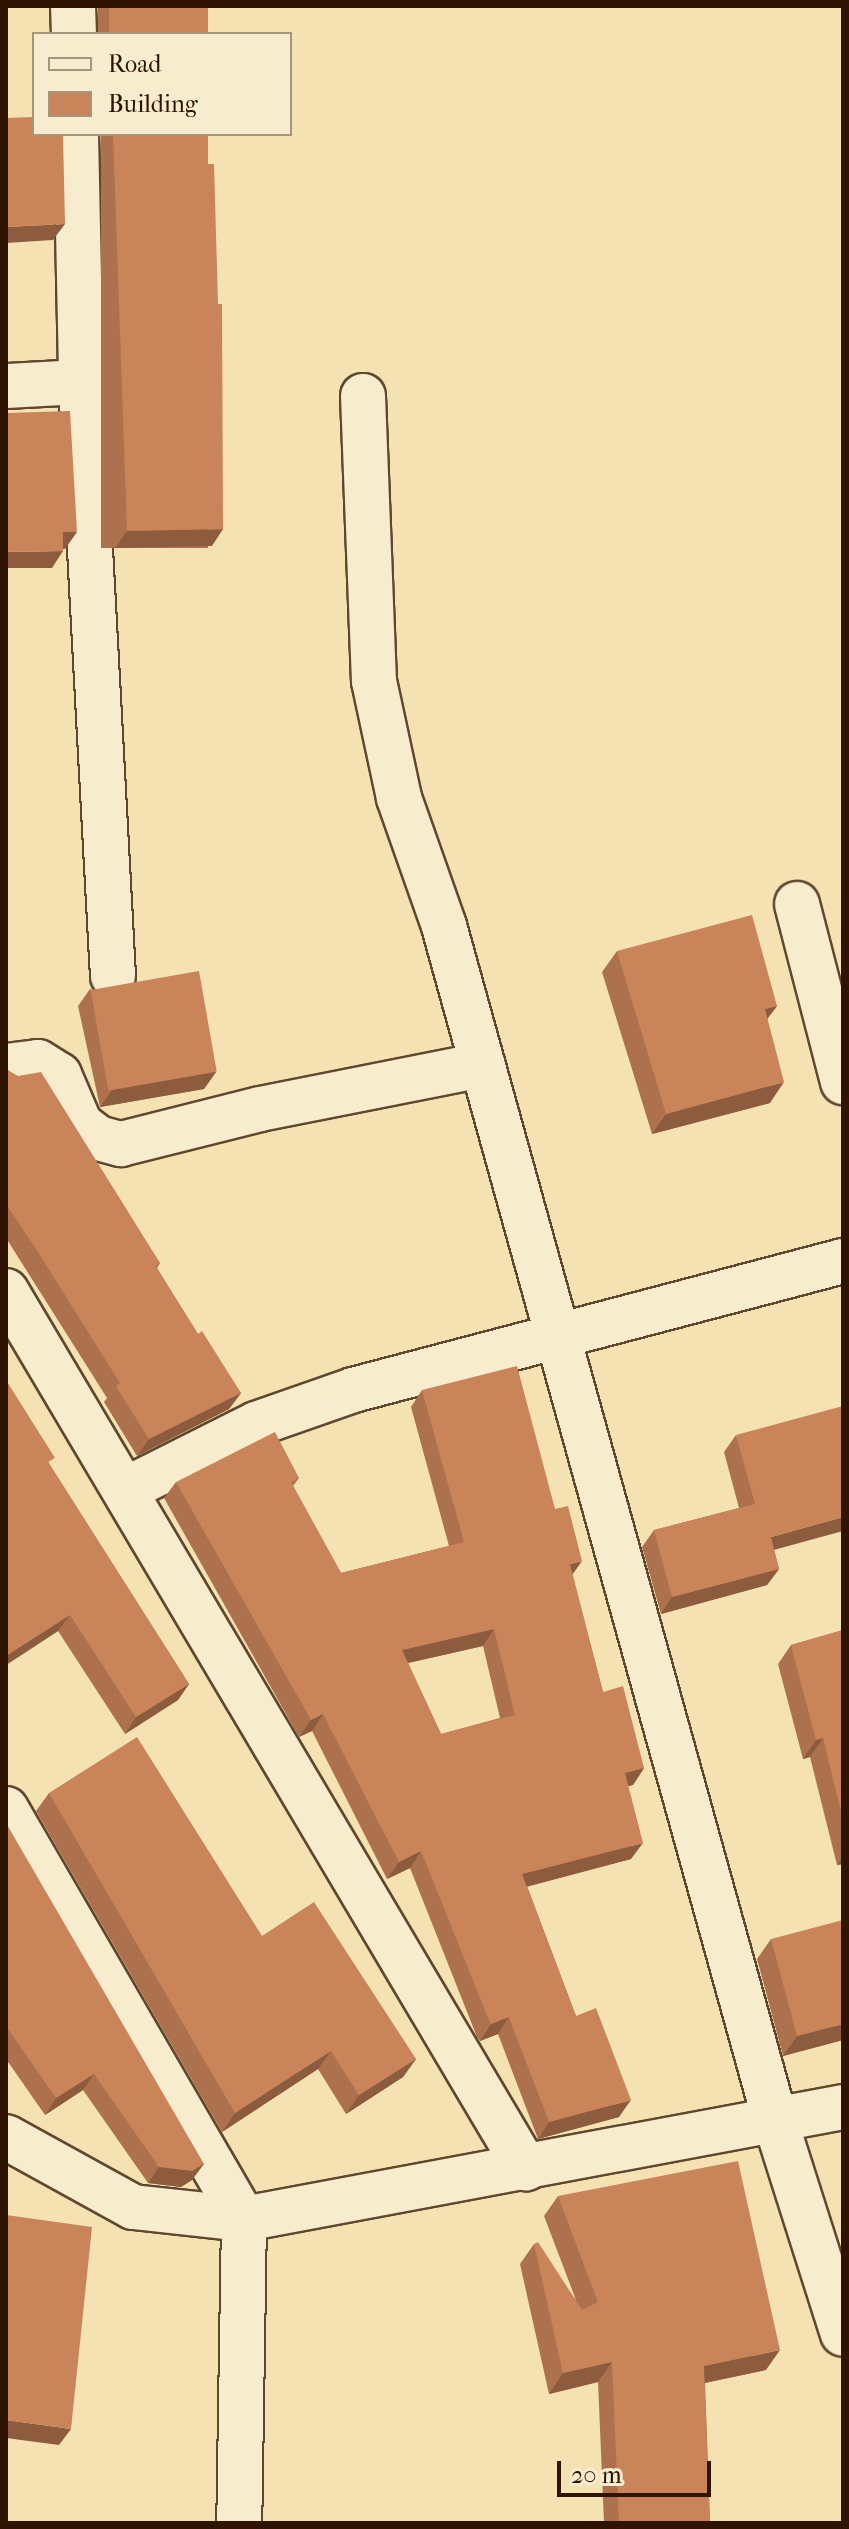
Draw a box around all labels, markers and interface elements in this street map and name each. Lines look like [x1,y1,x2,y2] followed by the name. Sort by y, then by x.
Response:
[32,32,292,136] legend
[108,50,161,78] text: Road
[108,90,198,118] text: Building
[561,2445,715,2495] scale bar
[571,2461,622,2489] text: 20 m

